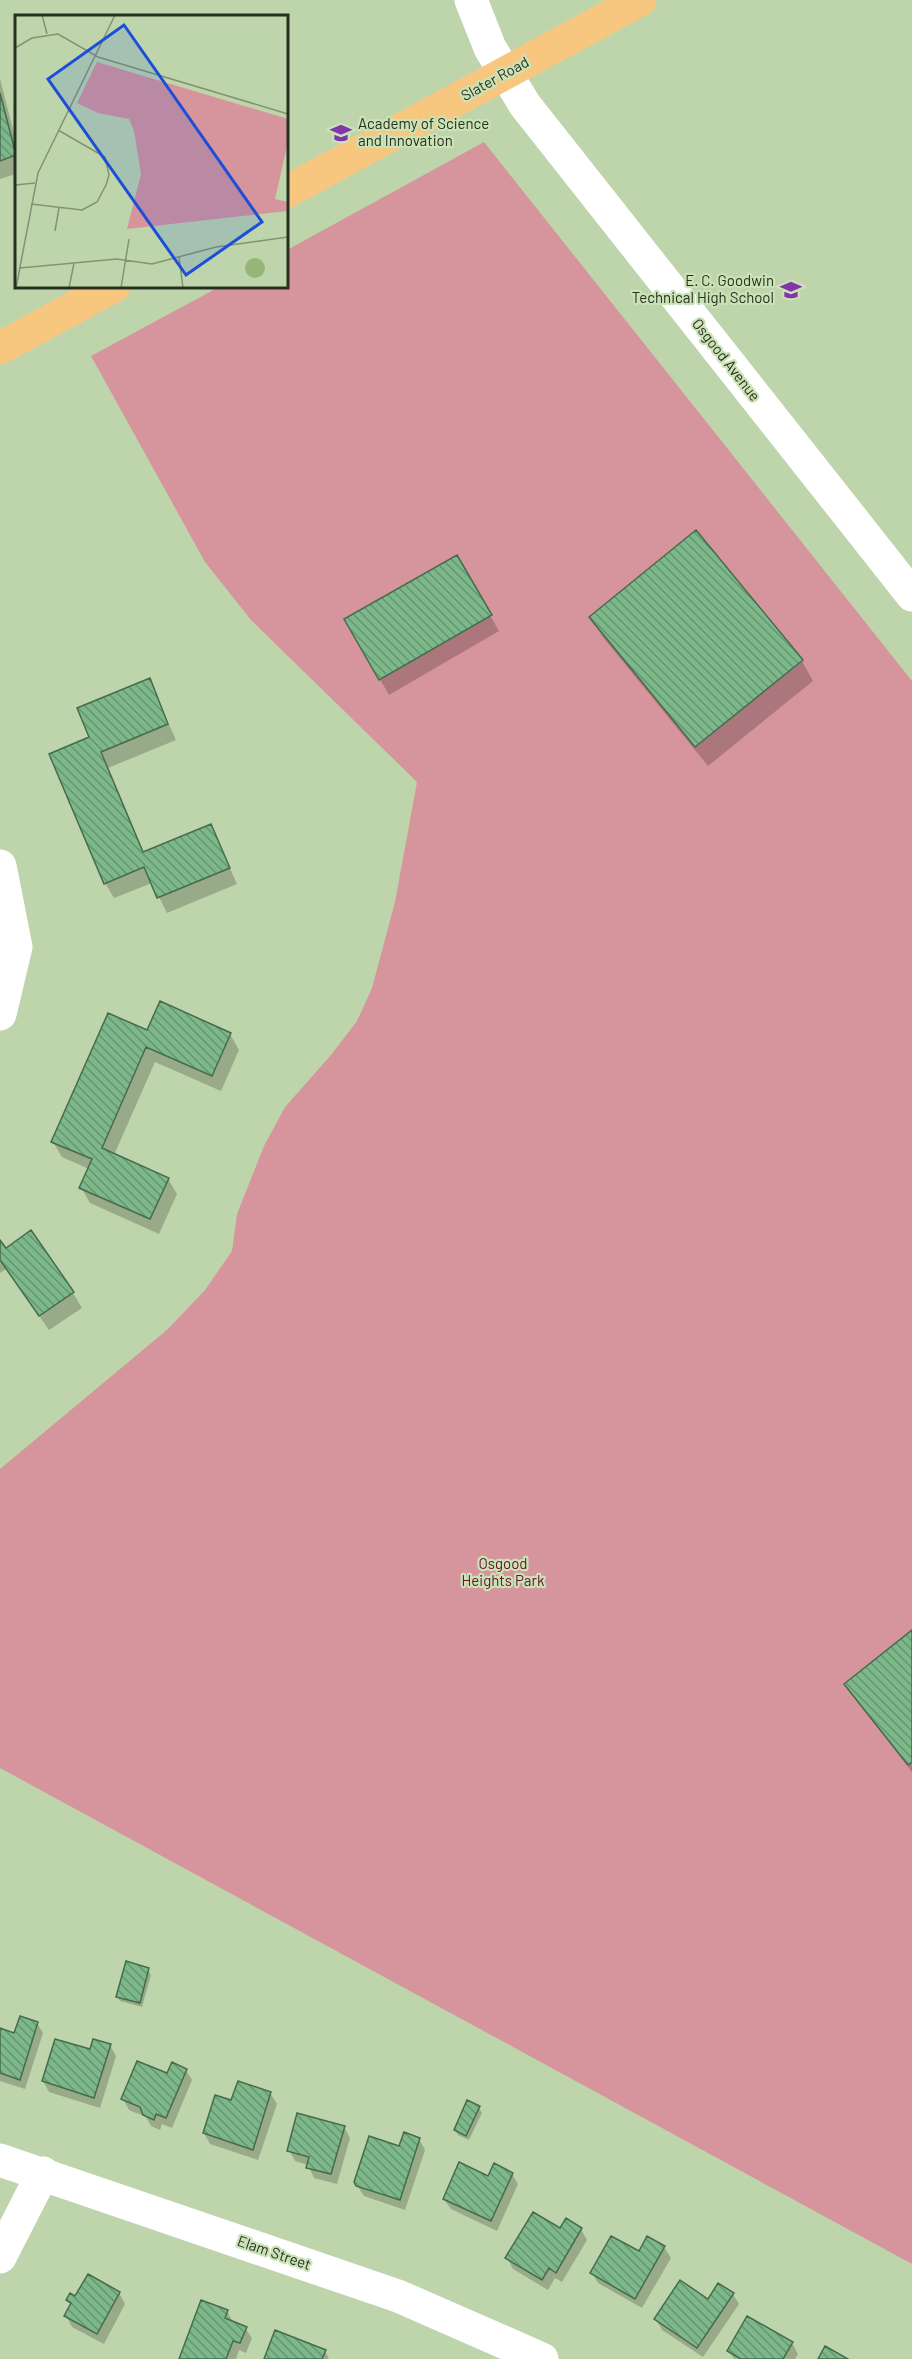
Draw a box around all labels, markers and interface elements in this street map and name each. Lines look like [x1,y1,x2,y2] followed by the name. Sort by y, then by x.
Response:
[15,15,288,288] inset map
[457,52,532,104] street label: Slater Road
[358,114,489,149] place label: Academy of Science and Innovation
[329,121,353,145] school or university icon: Academy of Science and Innovation
[632,271,774,306] place label: E. C. Goodwin Technical High School
[779,278,803,302] school or university icon: E. C. Goodwin Technical High School
[689,315,765,404] street label: Osgood Avenue
[462,1554,545,1589] park label: Osgood Heights Park
[235,2231,313,2273] street label: Elam Street

